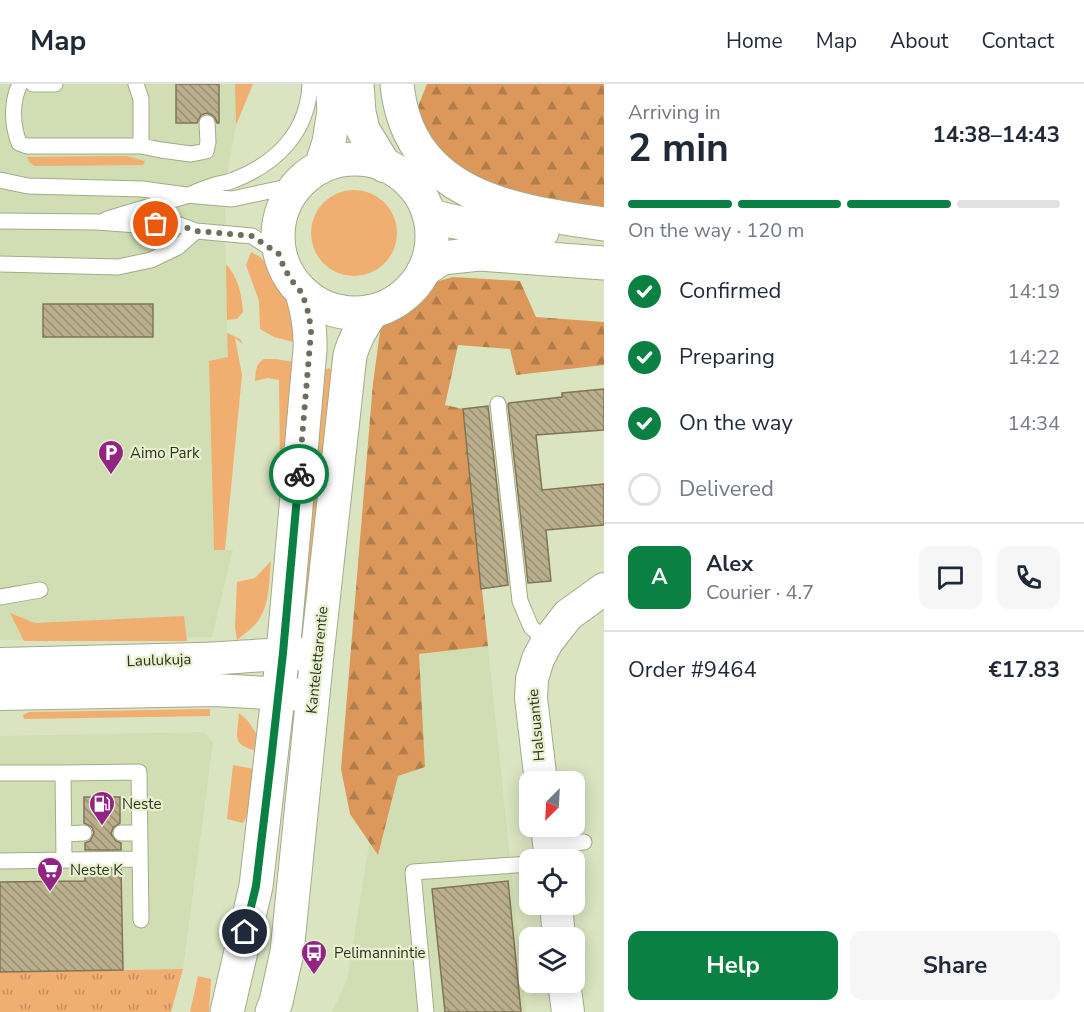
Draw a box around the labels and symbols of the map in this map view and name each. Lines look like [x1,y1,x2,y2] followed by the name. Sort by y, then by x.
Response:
[130,198,181,249] pin
[96,438,126,476] parking icon: Aimo Park
[130,443,200,463] place label: Aimo Park
[269,444,329,504] courier
[301,605,333,715] street label: Kantelettarentie
[126,649,192,671] street label: Laulukuja
[523,688,549,762] street label: Halsuantie
[519,771,585,837] north arrow
[87,789,117,827] fuel station icon: Neste
[122,794,161,814] place label: Neste
[35,855,65,893] supermarket icon: Neste K
[70,860,123,880] place label: Neste K
[219,906,270,957] pin
[299,938,329,976] bus stop icon: Pelimannintie
[334,943,426,963] place label: Pelimannintie

